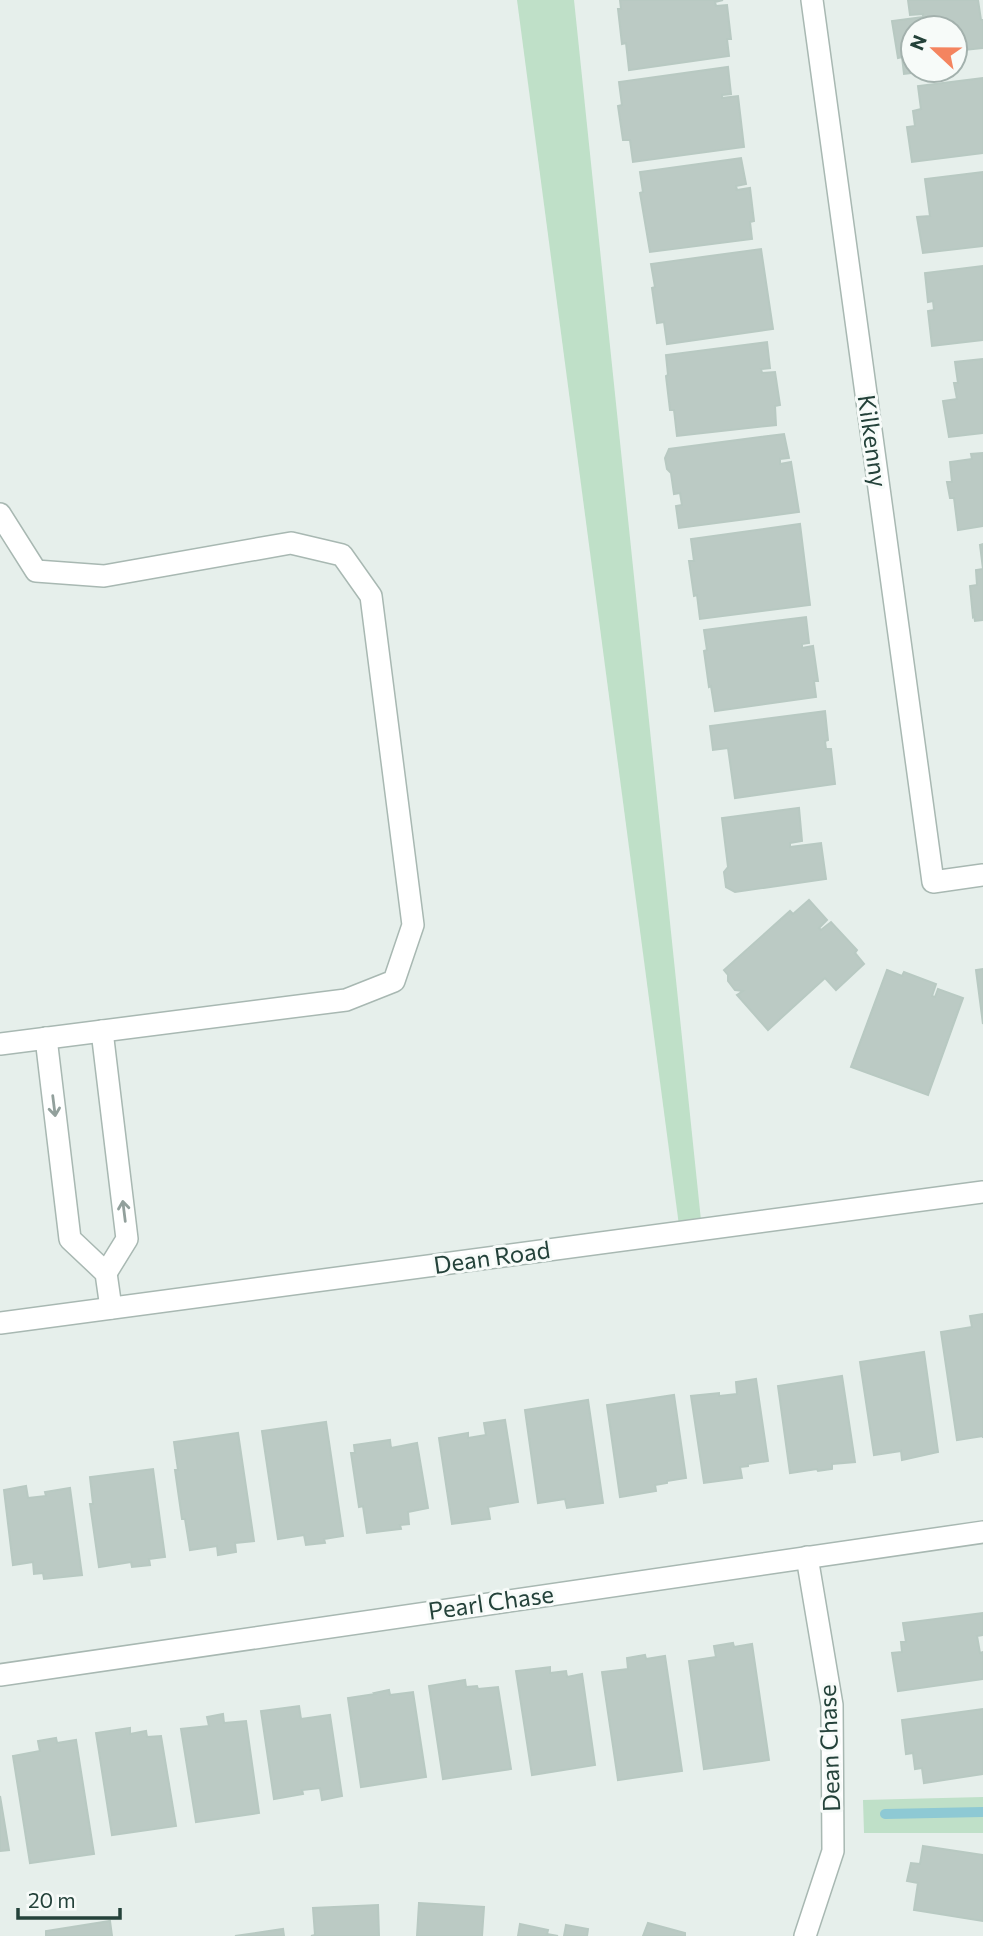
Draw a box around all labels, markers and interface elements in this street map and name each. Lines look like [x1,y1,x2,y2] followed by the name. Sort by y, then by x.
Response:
[899,14,969,84] north arrow
[904,32,931,53] text: N
[853,393,894,489] street label: Kilkenny
[48,1094,61,1117] one-way arrow
[117,1200,130,1223] one-way arrow
[432,1234,552,1279] street label: Dean Road
[426,1578,555,1625] street label: Pearl Chase
[812,1684,845,1812] street label: Dean Chase
[18,1876,119,1920] scale bar
[28,1887,76,1912] text: 20 m

